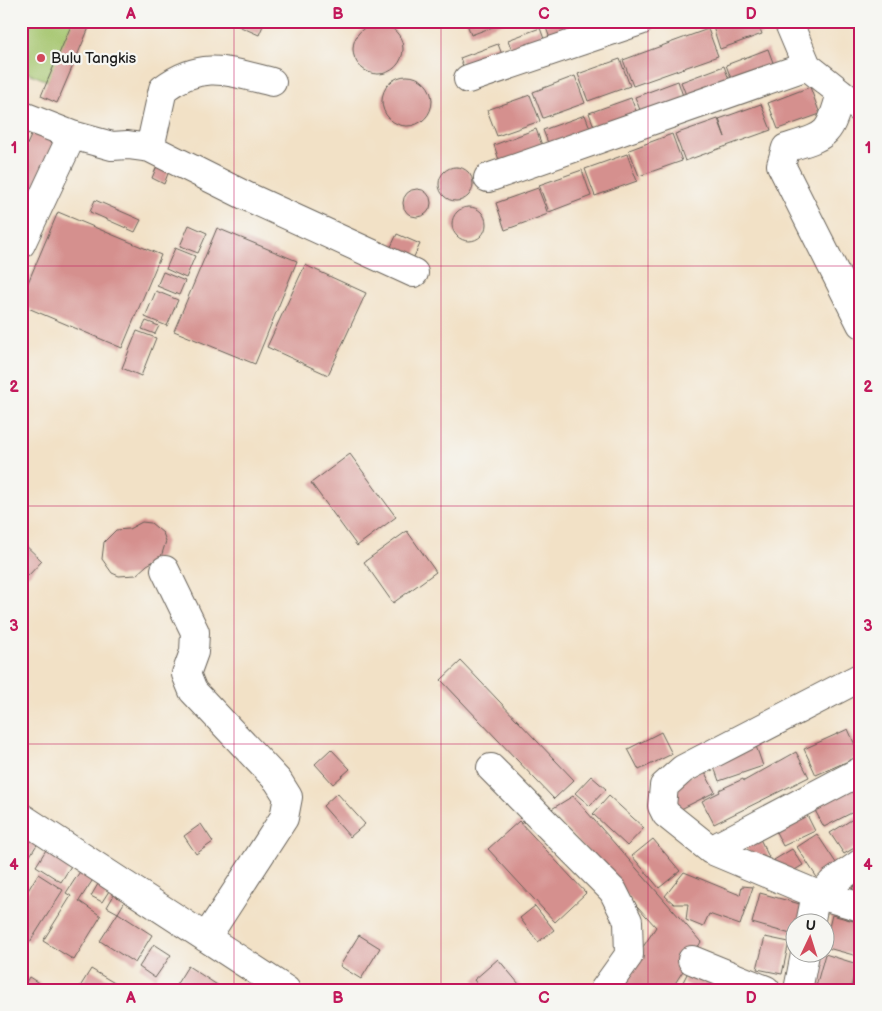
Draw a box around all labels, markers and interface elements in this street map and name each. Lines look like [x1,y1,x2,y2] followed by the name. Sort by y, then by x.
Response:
[125,5,136,24] text: A
[332,5,344,24] text: B
[538,5,550,24] text: C
[745,5,757,24] text: D
[51,49,137,68] place label: Bulu Tangkis
[35,52,47,64] marker: Bulu Tangkis
[11,139,17,158] text: 1
[865,139,871,158] text: 1
[9,378,19,397] text: 2
[863,378,873,397] text: 2
[9,617,19,636] text: 3
[863,617,873,636] text: 3
[9,856,19,875] text: 4
[863,856,873,875] text: 4
[784,914,834,964] north arrow
[805,917,816,934] text: U
[125,989,136,1008] text: A
[332,989,344,1008] text: B
[538,989,550,1008] text: C
[745,989,757,1008] text: D

